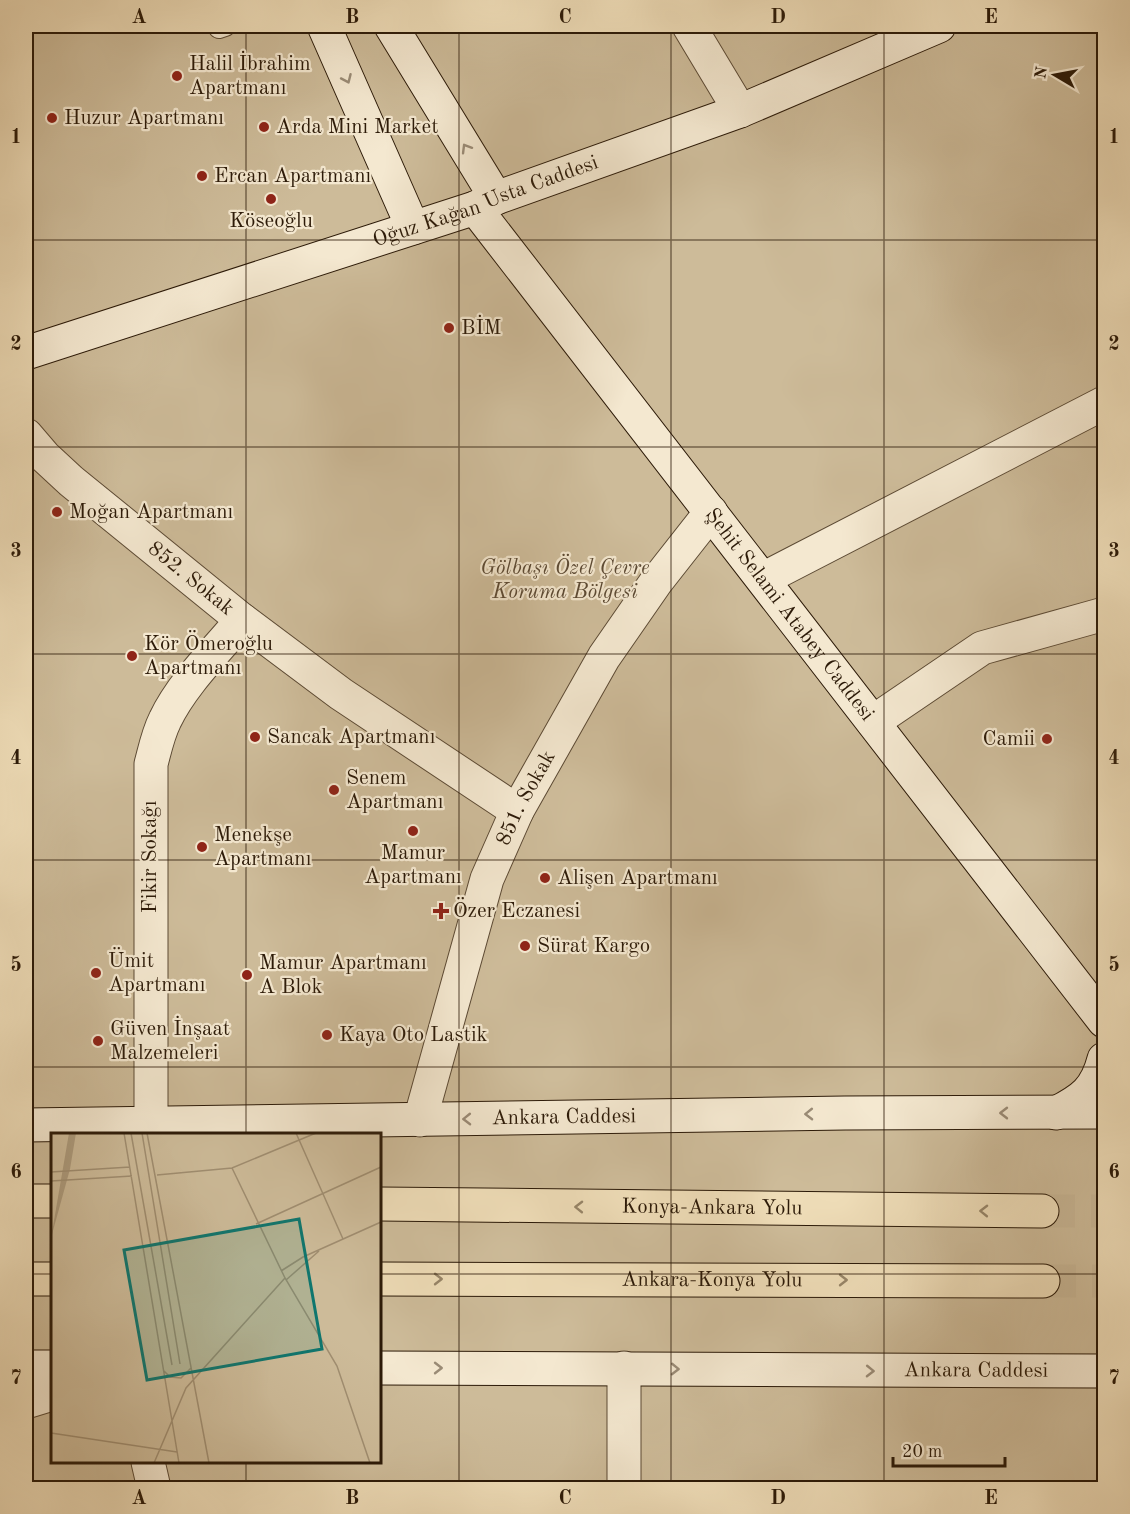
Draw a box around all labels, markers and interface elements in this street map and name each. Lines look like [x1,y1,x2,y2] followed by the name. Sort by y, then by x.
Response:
[131,8,147,28] text: A
[345,8,359,28] text: B
[558,8,572,28] text: C
[770,8,786,28] text: D
[984,8,998,28] text: E
[1025,45,1085,105] north arrow
[189,50,311,99] place label: Halil İbrahim Apartmanı
[1033,65,1051,80] text: N
[170,69,184,83] marker: Halil İbrahim Apartmanı
[340,73,352,84] one-way arrow
[64,108,224,129] place label: Huzur Apartmanı
[45,111,59,125] marker: Huzur Apartmanı
[276,117,439,138] place label: Arda Mini Market
[257,120,271,134] marker: Arda Mini Market
[10,128,22,148] text: 1
[1108,128,1120,148] text: 1
[461,144,473,154] one-way arrow
[370,152,601,251] street label: Oğuz Kağan Usta Caddesi
[214,166,371,187] place label: Ercan Apartmanı
[195,169,209,183] marker: Ercan Apartmanı
[264,192,278,206] marker: Köseoğlu
[229,211,313,232] place label: Köseoğlu
[461,314,501,339] place label: BİM
[442,321,456,335] marker: BİM
[10,335,22,355] text: 2
[1108,335,1120,355] text: 2
[69,502,233,523] place label: Moğan Apartmanı
[701,504,878,725] street label: Şehit Selami Atabey Caddesi
[50,505,64,519] marker: Moğan Apartmanı
[144,538,238,619] street label: 852. Sokak
[10,542,22,562] text: 3
[1108,542,1120,562] text: 3
[480,553,650,603] park label: Gölbaşı Özel Çevre Koruma Bölgesi
[144,630,273,679] place label: Kör Ömeroğlu Apartmanı
[125,649,139,663] marker: Kör Ömeroğlu Apartmanı
[267,727,435,748] place label: Sancak Apartmanı
[983,729,1035,750] place label: Camii
[248,730,262,744] marker: Sancak Apartmanı
[1040,732,1054,746] marker: Camii
[493,747,559,849] street label: 851. Sokak
[10,749,22,769] text: 4
[1108,749,1120,769] text: 4
[346,768,443,813] place label: Senem Apartmanı
[327,783,341,797] marker: Senem Apartmanı
[140,801,161,913] street label: Fikir Sokağı
[406,824,420,838] marker: Mamur Apartmanı
[214,825,311,870] place label: Menekşe Apartmanı
[195,840,209,854] marker: Menekşe Apartmanı
[364,843,462,888] place label: Mamur Apartmanı
[557,868,718,889] place label: Alişen Apartmanı
[538,871,552,885] marker: Alişen Apartmanı
[453,897,580,922] place label: Özer Eczanesi
[434,904,448,918] marker: Özer Eczanesi
[537,936,650,957] place label: Sürat Kargo
[518,939,532,953] marker: Sürat Kargo
[108,947,205,996] place label: Ümit Apartmanı
[259,953,427,998] place label: Mamur Apartmanı A Blok
[10,955,22,976] text: 5
[1108,955,1120,976] text: 5
[89,966,103,980] marker: Ümit Apartmanı
[240,968,254,982] marker: Mamur Apartmanı A Blok
[110,1015,230,1064] place label: Güven İnşaat Malzemeleri
[339,1025,488,1046] place label: Kaya Oto Lastik
[320,1028,334,1042] marker: Kaya Oto Lastik
[91,1034,105,1048] marker: Güven İnşaat Malzemeleri
[492,1106,636,1129] street label: Ankara Caddesi
[1000,1107,1009,1119] one-way arrow
[805,1108,814,1120] one-way arrow
[463,1113,472,1125] one-way arrow
[51,1133,381,1463] inset map
[10,1163,22,1183] text: 6
[1108,1163,1120,1183] text: 6
[621,1196,803,1219] street label: Konya-Ankara Yolu
[574,1200,583,1213] one-way arrow
[979,1205,988,1217] one-way arrow
[621,1269,803,1291] street label: Ankara-Konya Yolu
[433,1273,442,1285] one-way arrow
[838,1274,847,1286] one-way arrow
[904,1360,1048,1381] street label: Ankara Caddesi
[433,1362,442,1374] one-way arrow
[670,1363,679,1375] one-way arrow
[865,1365,874,1377] one-way arrow
[10,1369,22,1389] text: 7
[1108,1369,1120,1389] text: 7
[893,1430,1006,1468] scale bar
[902,1443,942,1461] text: 20 m
[131,1489,147,1509] text: A
[345,1489,359,1509] text: B
[558,1489,572,1509] text: C
[770,1489,786,1509] text: D
[984,1489,998,1509] text: E

